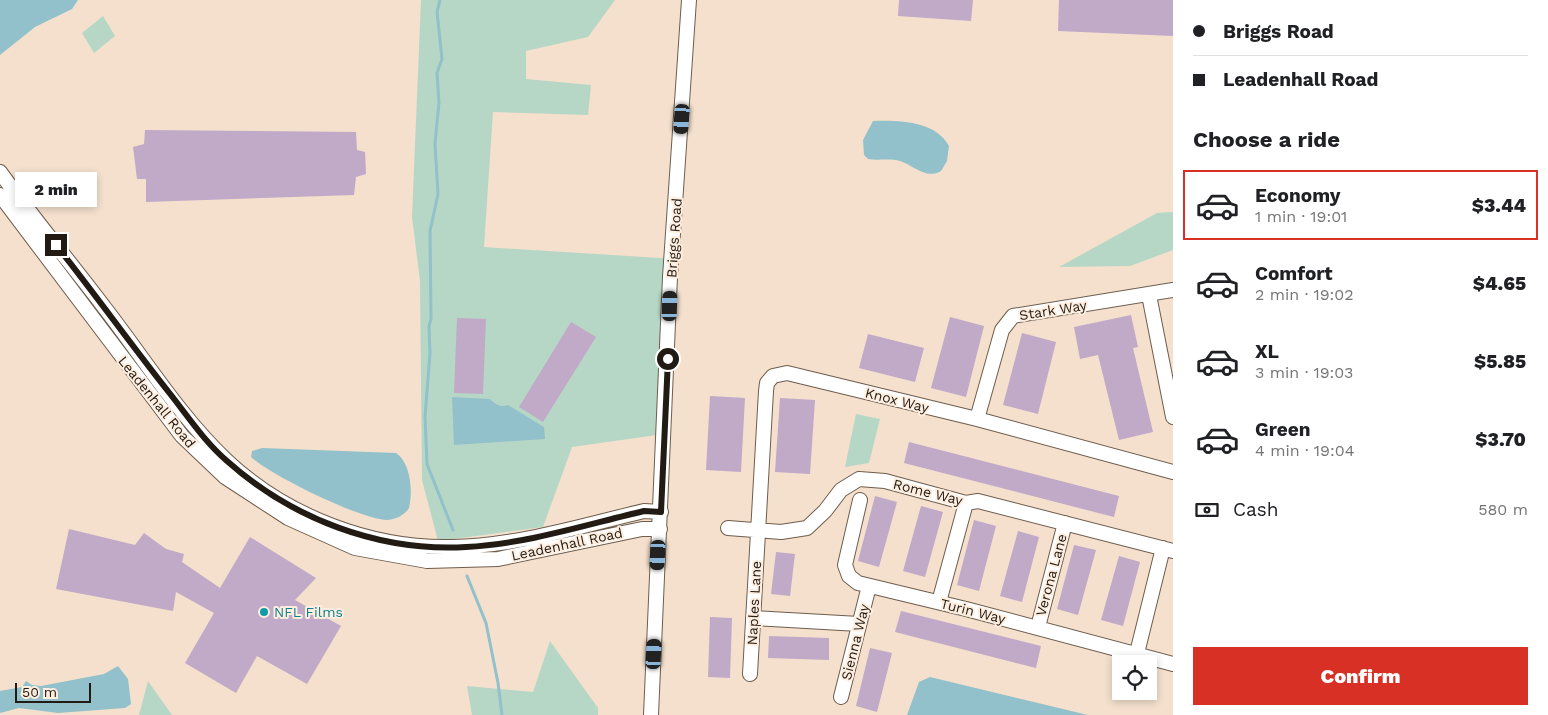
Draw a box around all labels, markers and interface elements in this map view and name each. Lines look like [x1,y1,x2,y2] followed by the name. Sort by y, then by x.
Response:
[1223,20,1334,43] text: Briggs Road
[1223,68,1378,91] text: Leadenhall Road
[673,104,690,134] car
[1193,127,1340,152] text: Choose a ride
[15,172,97,208] callout: 2 min
[34,180,78,199] text: 2 min
[1195,183,1240,228] icon: car
[1255,184,1340,207] text: Economy
[1472,194,1526,217] text: $3.44
[663,198,685,278] street label: Briggs Road
[1255,207,1347,226] text: 1 min · 19:01
[45,234,67,256] route end
[1195,261,1240,306] icon: car
[1255,262,1333,285] text: Comfort
[1473,272,1526,295] text: $4.65
[1255,285,1354,304] text: 2 min · 19:02
[661,291,678,321] car
[1018,297,1089,323] street label: Stark Way
[1195,339,1240,384] icon: car
[1255,340,1279,363] text: XL
[657,348,679,370] route start
[1474,350,1526,373] text: $5.85
[115,353,199,451] street label: Leadenhall Road
[1255,363,1353,382] text: 3 min · 19:03
[863,384,931,416] street label: Knox Way
[1195,417,1240,462] icon: car
[1255,418,1311,441] text: Green
[1475,428,1526,451] text: $3.70
[1255,441,1354,460] text: 4 min · 19:04
[892,476,965,509] street label: Rome Way
[1193,496,1221,524] icon: cash
[1233,498,1279,521] text: Cash
[1478,500,1528,519] text: 580 m
[510,524,624,564] street label: Leadenhall Road
[1032,532,1070,618] street label: Verona Lane
[649,540,666,570] car
[744,560,764,646] street label: Naples Lane
[939,595,1008,627] street label: Turin Way
[838,602,872,682] street label: Sienna Way
[274,604,343,620] place label: NFL Films
[258,606,270,618] marker: NFL Films
[645,639,662,669] car
[1193,647,1528,705] button: Confirm
[1112,655,1157,700] map controls
[1112,655,1157,700] button: locate
[15,680,91,703] scale bar
[22,684,57,700] text: 50 m

